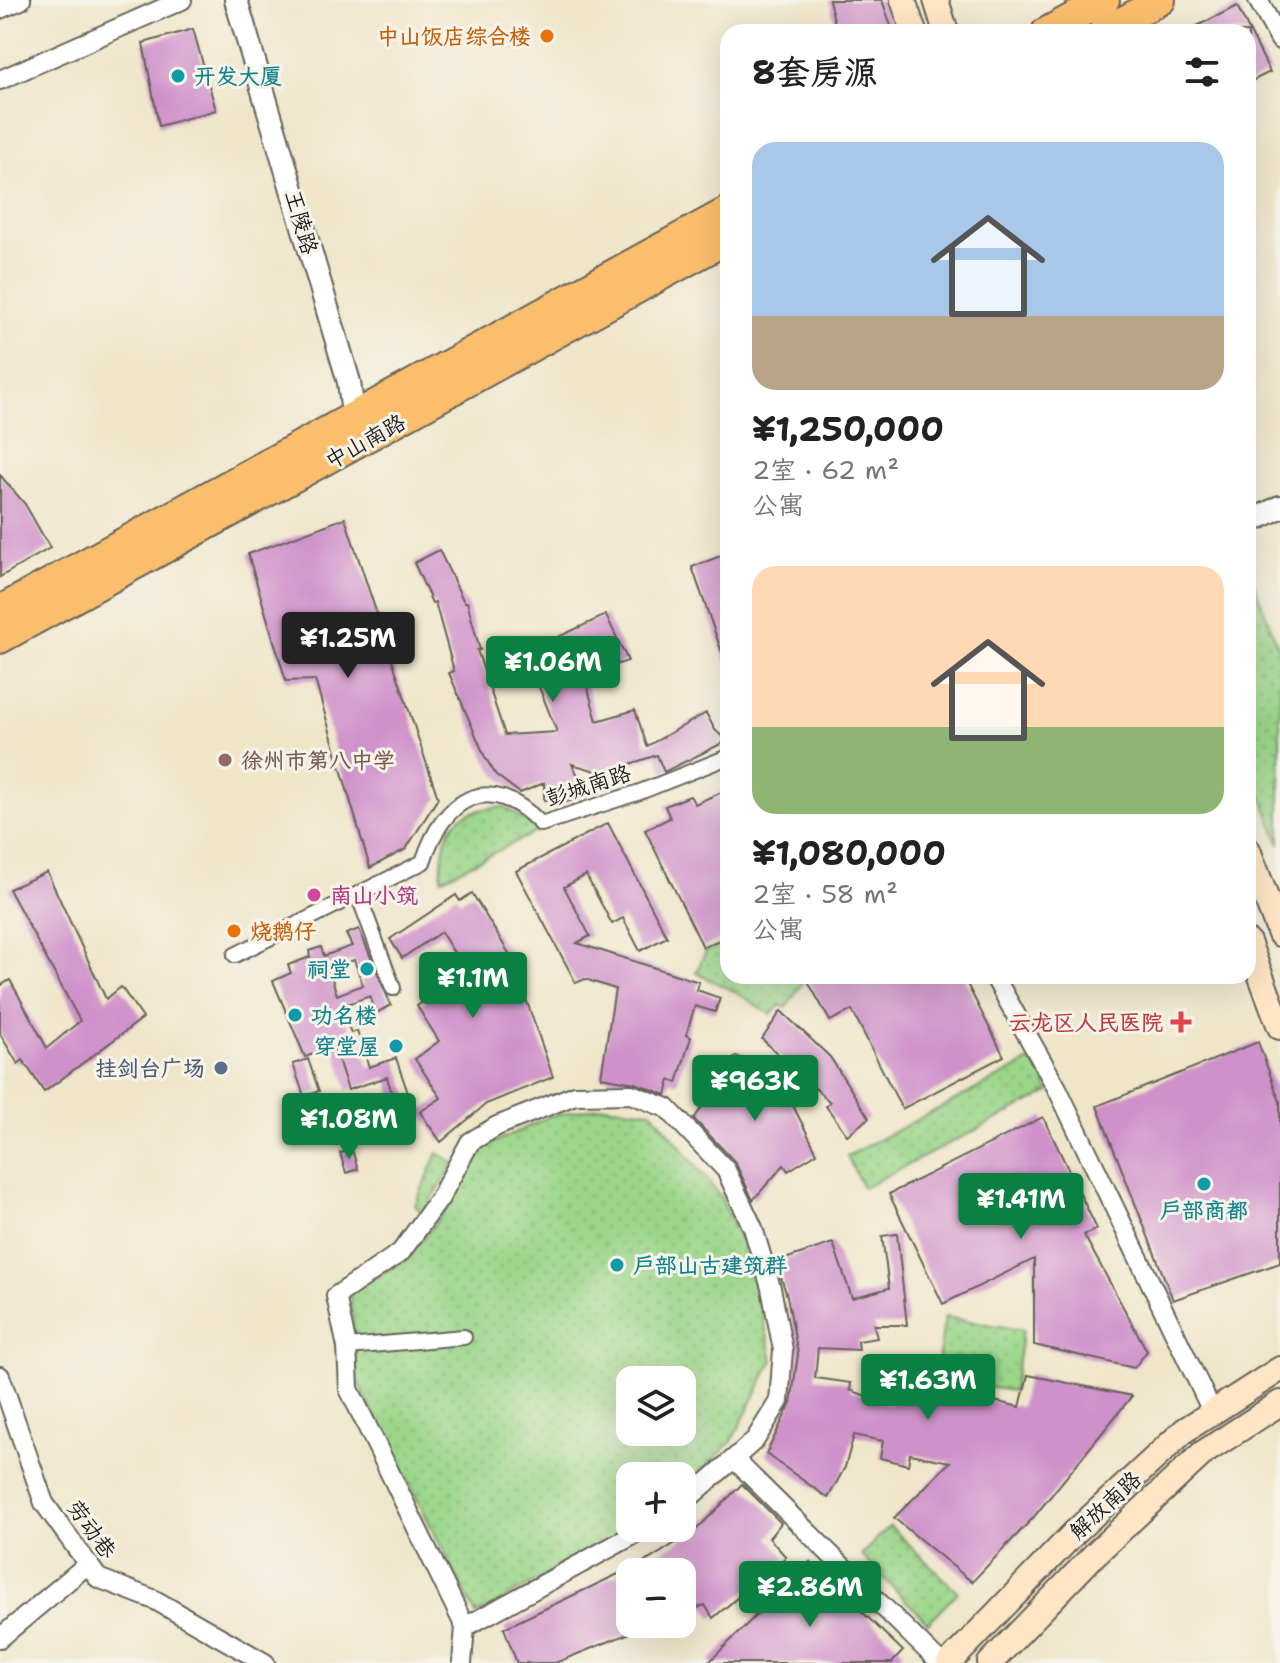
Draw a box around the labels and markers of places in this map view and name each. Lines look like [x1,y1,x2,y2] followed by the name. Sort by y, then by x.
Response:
[377,22,531,51] place label: 中山饭店综合楼
[538,27,556,45] marker: 中山饭店综合楼
[194,62,282,91] place label: 开发大厦
[169,67,187,85] marker: 开发大厦
[283,612,413,680] pin: ¥1.25M
[488,636,618,704] pin: ¥1.06M
[241,746,395,775] place label: 徐州市第八中学
[216,751,234,769] marker: 徐州市第八中学
[330,881,418,910] place label: 南山小筑
[305,886,323,904] marker: 南山小筑
[250,917,316,946] place label: 烧鹅仔
[225,922,243,940] marker: 烧鹅仔
[417,952,529,1020] pin: ¥1.1M
[307,955,351,984] place label: 祠堂
[358,960,376,978] marker: 祠堂
[311,1001,377,1030] place label: 功名楼
[286,1006,304,1024] marker: 功名楼
[1009,1008,1163,1037] place label: 云龙区人民医院
[1170,1011,1192,1033] marker: 云龙区人民医院
[314,1032,380,1061] place label: 穿堂屋
[387,1037,405,1055] marker: 穿堂屋
[95,1054,205,1083] place label: 挂剑台广场
[699,1055,811,1123] pin: ¥963K
[212,1059,230,1077] marker: 挂剑台广场
[284,1093,414,1161] pin: ¥1.08M
[956,1173,1086,1241] pin: ¥1.41M
[1195,1175,1213,1193] marker: 户部商都
[1160,1196,1248,1225] place label: 户部商都
[633,1251,787,1280] place label: 户部山古建筑群
[608,1256,626,1274] marker: 户部山古建筑群
[863,1354,993,1422] pin: ¥1.63M
[745,1561,875,1629] pin: ¥2.86M

